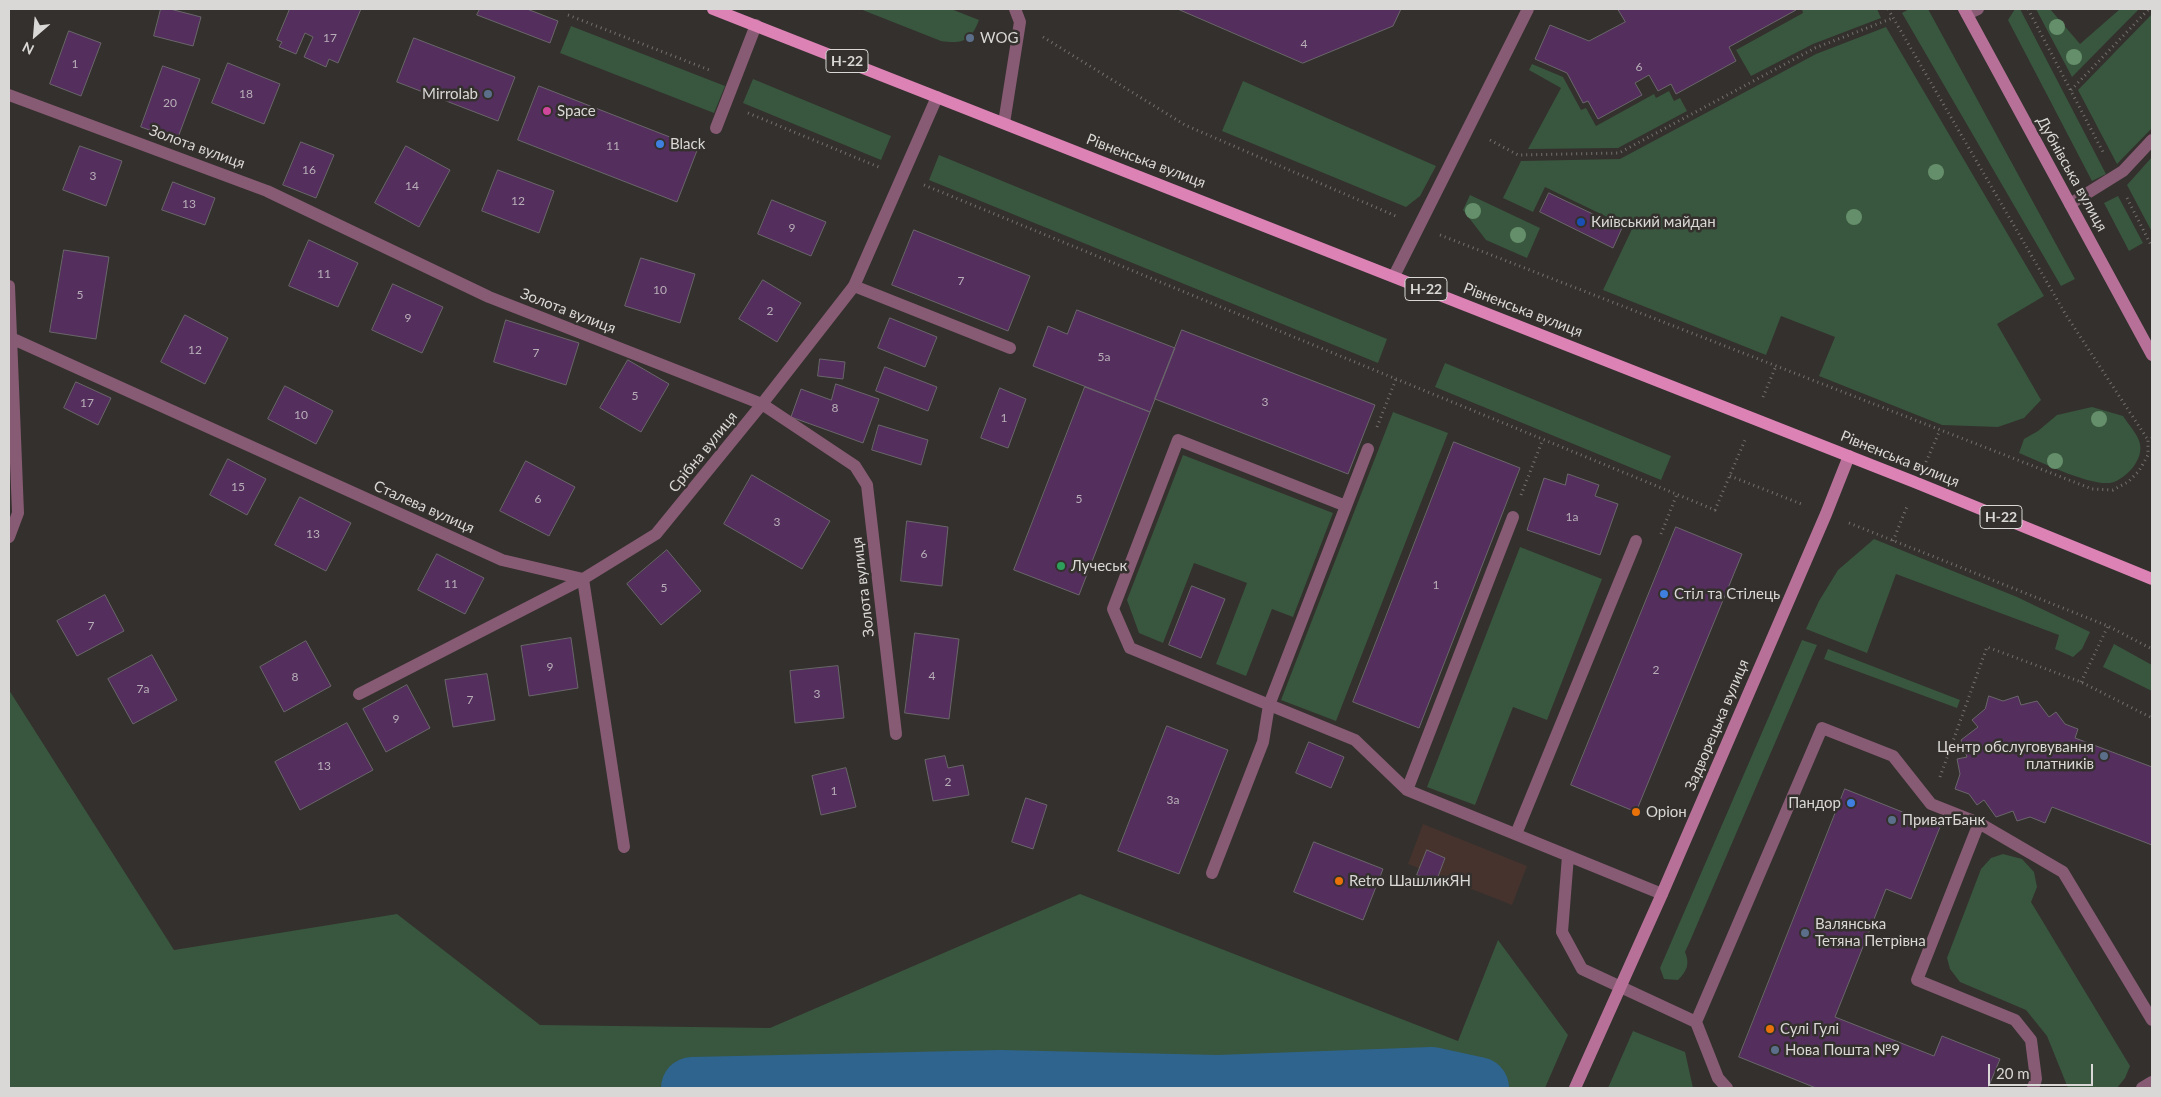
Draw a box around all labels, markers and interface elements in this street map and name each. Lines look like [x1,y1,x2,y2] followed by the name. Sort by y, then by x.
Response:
[10,10,60,60] north arrow
[980,29,1018,47] place label: WOG
[323,31,337,45] house number: 17
[964,32,976,44] marker: WOG
[1301,37,1307,51] house number: 4
[19,39,37,59] text: N
[826,49,868,72] road number: Н-22
[72,57,78,71] house number: 1
[1636,60,1642,74] house number: 6
[422,85,478,103] place label: Mirrolab
[239,87,253,101] house number: 18
[482,88,494,100] marker: Mirrolab
[163,96,177,110] house number: 20
[557,102,596,120] place label: Space
[541,105,553,117] marker: Space
[2033,113,2111,235] street label: Дубнівська вулиця
[147,121,247,173] street label: Золота вулиця
[1084,130,1208,192] street label: Рівненська вулиця
[670,135,705,153] place label: Black
[654,138,666,150] marker: Black
[606,139,620,153] house number: 11
[302,163,316,177] house number: 16
[90,169,96,183] house number: 3
[405,179,419,193] house number: 14
[511,194,525,208] house number: 12
[182,197,196,211] house number: 13
[1591,213,1716,231] place label: Київський майдан
[1575,216,1587,228] marker: Київський майдан
[789,221,795,235] house number: 9
[317,267,331,281] house number: 11
[958,274,964,288] house number: 7
[1405,278,1447,300] road number: Н-22
[1461,279,1585,341] street label: Рівненська вулиця
[653,283,667,297] house number: 10
[518,285,618,337] street label: Золота вулиця
[77,288,83,302] house number: 5
[767,304,773,318] house number: 2
[405,311,411,325] house number: 9
[188,343,202,357] house number: 12
[533,346,539,360] house number: 7
[1098,350,1110,364] house number: 5а
[632,389,638,403] house number: 5
[1262,395,1268,409] house number: 3
[80,396,94,410] house number: 17
[832,401,838,415] house number: 8
[294,408,308,422] house number: 10
[665,408,741,496] street label: Срібна вулиця
[1001,411,1007,425] house number: 1
[1838,427,1962,491] street label: Рівненська вулиця
[371,477,477,537] street label: Сталева вулиця
[231,480,245,494] house number: 15
[535,492,541,506] house number: 6
[1076,492,1082,506] house number: 5
[1980,506,2022,528] road number: Н-22
[1566,510,1578,524] house number: 1а
[774,515,780,529] house number: 3
[306,527,320,541] house number: 13
[848,536,878,638] street label: Золота вулиця
[921,547,927,561] house number: 6
[1071,557,1127,575] place label: Лучеськ
[1055,560,1067,572] marker: Лучеськ
[444,577,458,591] house number: 11
[1433,578,1439,592] house number: 1
[661,581,667,595] house number: 5
[1674,585,1780,603] place label: Стіл та Стілець
[1658,588,1670,600] marker: Стіл та Стілець
[88,619,94,633] house number: 7
[1681,657,1753,793] street label: Задворецька вулиця
[547,660,553,674] house number: 9
[1653,663,1659,677] house number: 2
[929,669,935,683] house number: 4
[292,670,298,684] house number: 8
[137,682,149,696] house number: 7а
[814,687,820,701] house number: 3
[467,693,473,707] house number: 7
[393,712,399,726] house number: 9
[1937,738,2094,773] place label: Центр обслуговування платників
[2098,750,2110,762] marker: Центр обслуговування платників
[317,759,331,773] house number: 13
[945,775,951,789] house number: 2
[831,784,837,798] house number: 1
[1167,793,1179,807] house number: 3а
[1788,794,1841,812] place label: Пандор
[1845,797,1857,809] marker: Пандор
[1646,803,1687,821] place label: Оріон
[1630,806,1642,818] marker: Оріон
[1902,811,1985,829] place label: ПриватБанк
[1886,814,1898,826] marker: ПриватБанк
[1349,872,1471,890] place label: Retro ШашликЯН
[1333,875,1345,887] marker: Retro ШашликЯН
[1815,915,1926,950] place label: Валянська Тетяна Петрівна
[1799,927,1811,939] marker: Валянська Тетяна Петрівна
[1780,1020,1839,1038] place label: Сулі Гулі
[1764,1023,1776,1035] marker: Сулі Гулі
[1785,1041,1900,1059] place label: Нова Пошта №9
[1769,1044,1781,1056] marker: Нова Пошта №9
[1991,1054,2096,1086] scale bar
[1996,1064,2030,1082] text: 20 m

